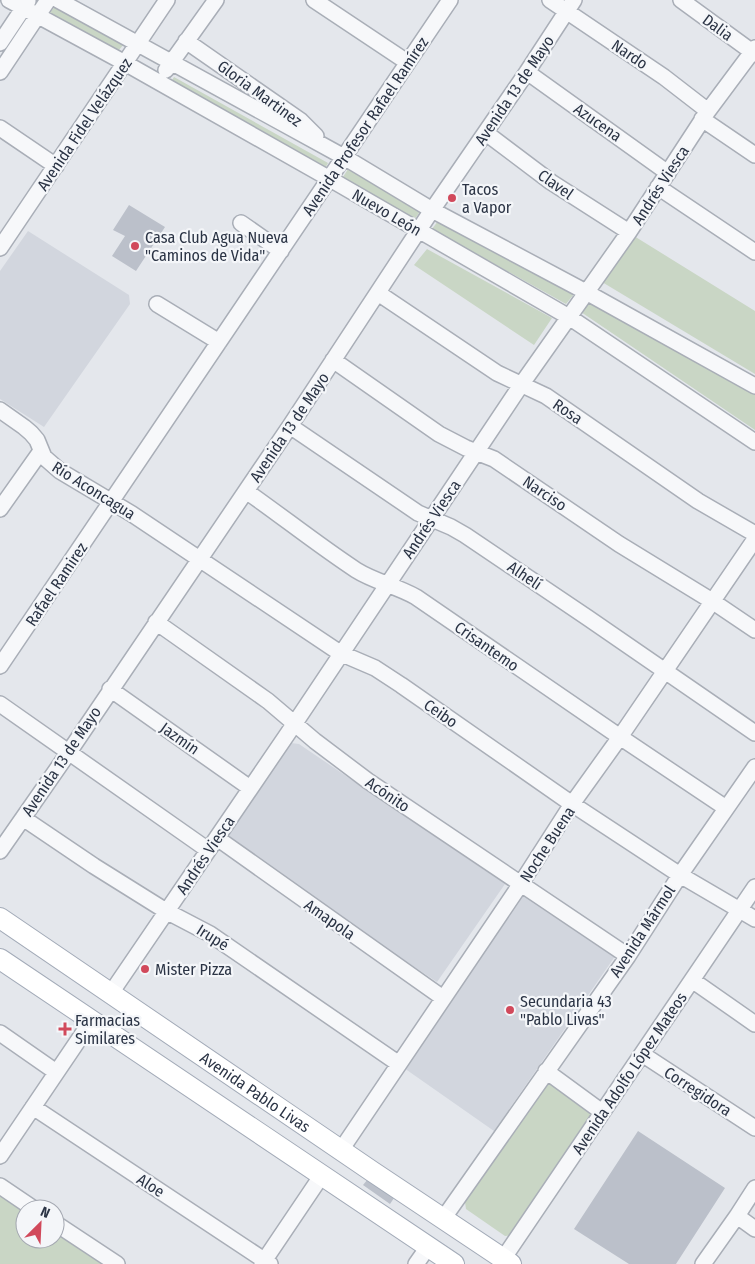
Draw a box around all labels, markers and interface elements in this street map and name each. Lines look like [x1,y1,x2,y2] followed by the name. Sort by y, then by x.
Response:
[699,10,737,45] street label: Dalia
[471,32,558,149] street label: Avenida 13 de Mayo
[298,33,432,219] street label: Avenida Profesor Rafael Ramírez
[608,35,651,73] street label: Nardo
[33,54,136,194] street label: Avenida Fidel Velázquez
[214,56,306,130] street label: Gloria Martinez
[570,99,625,146] street label: Azucena
[628,142,693,228] street label: Andrés Viesca
[534,165,577,203] street label: Clavel
[462,180,512,217] place label: Tacos a Vapor
[349,185,425,240] street label: Nuevo León
[446,192,458,204] marker: Tacos a Vapor
[145,228,288,265] place label: Casa Club Agua Nueva "Caminos de Vida"
[129,240,141,252] marker: Casa Club Agua Nueva "Caminos de Vida"
[246,369,333,486] street label: Avenida 13 de Mayo
[549,395,586,428] street label: Rosa
[49,457,139,524] street label: Río Aconcagua
[519,472,570,515] street label: Narciso
[398,476,465,562] street label: Andrés Viesca
[22,539,91,630] street label: Rafael Ramirez
[504,557,545,594] street label: Alhelí
[451,617,523,675] street label: Crisantemo
[420,695,461,732] street label: Ceibo
[18,703,105,820] street label: Avenida 13 de Mayo
[157,718,203,759] street label: Jazmín
[362,773,413,816] street label: Acónito
[516,803,579,886] street label: Noche Buena
[172,812,239,898] street label: Andrés Viesca
[606,882,679,981] street label: Avenida Mármol
[301,895,359,944] street label: Amapola
[193,920,233,955] street label: Irupé
[155,960,232,979] place label: Mister Pizza
[139,963,151,975] marker: Mister Pizza
[568,988,691,1158] street label: Avenida Adolfo López Mateos
[520,992,612,1029] place label: Secundaria 43 "Pablo Livas"
[504,1004,516,1016] marker: Secundaria 43 "Pablo Livas"
[75,1011,140,1048] place label: Farmacias Similares
[59,1023,71,1035] marker: Farmacias Similares
[196,1048,314,1137] street label: Avenida Pablo Livas
[661,1063,735,1120] street label: Corregidora
[133,1170,168,1201] street label: Aloe
[15,1199,65,1249] north arrow
[38,1203,52,1222] text: N

